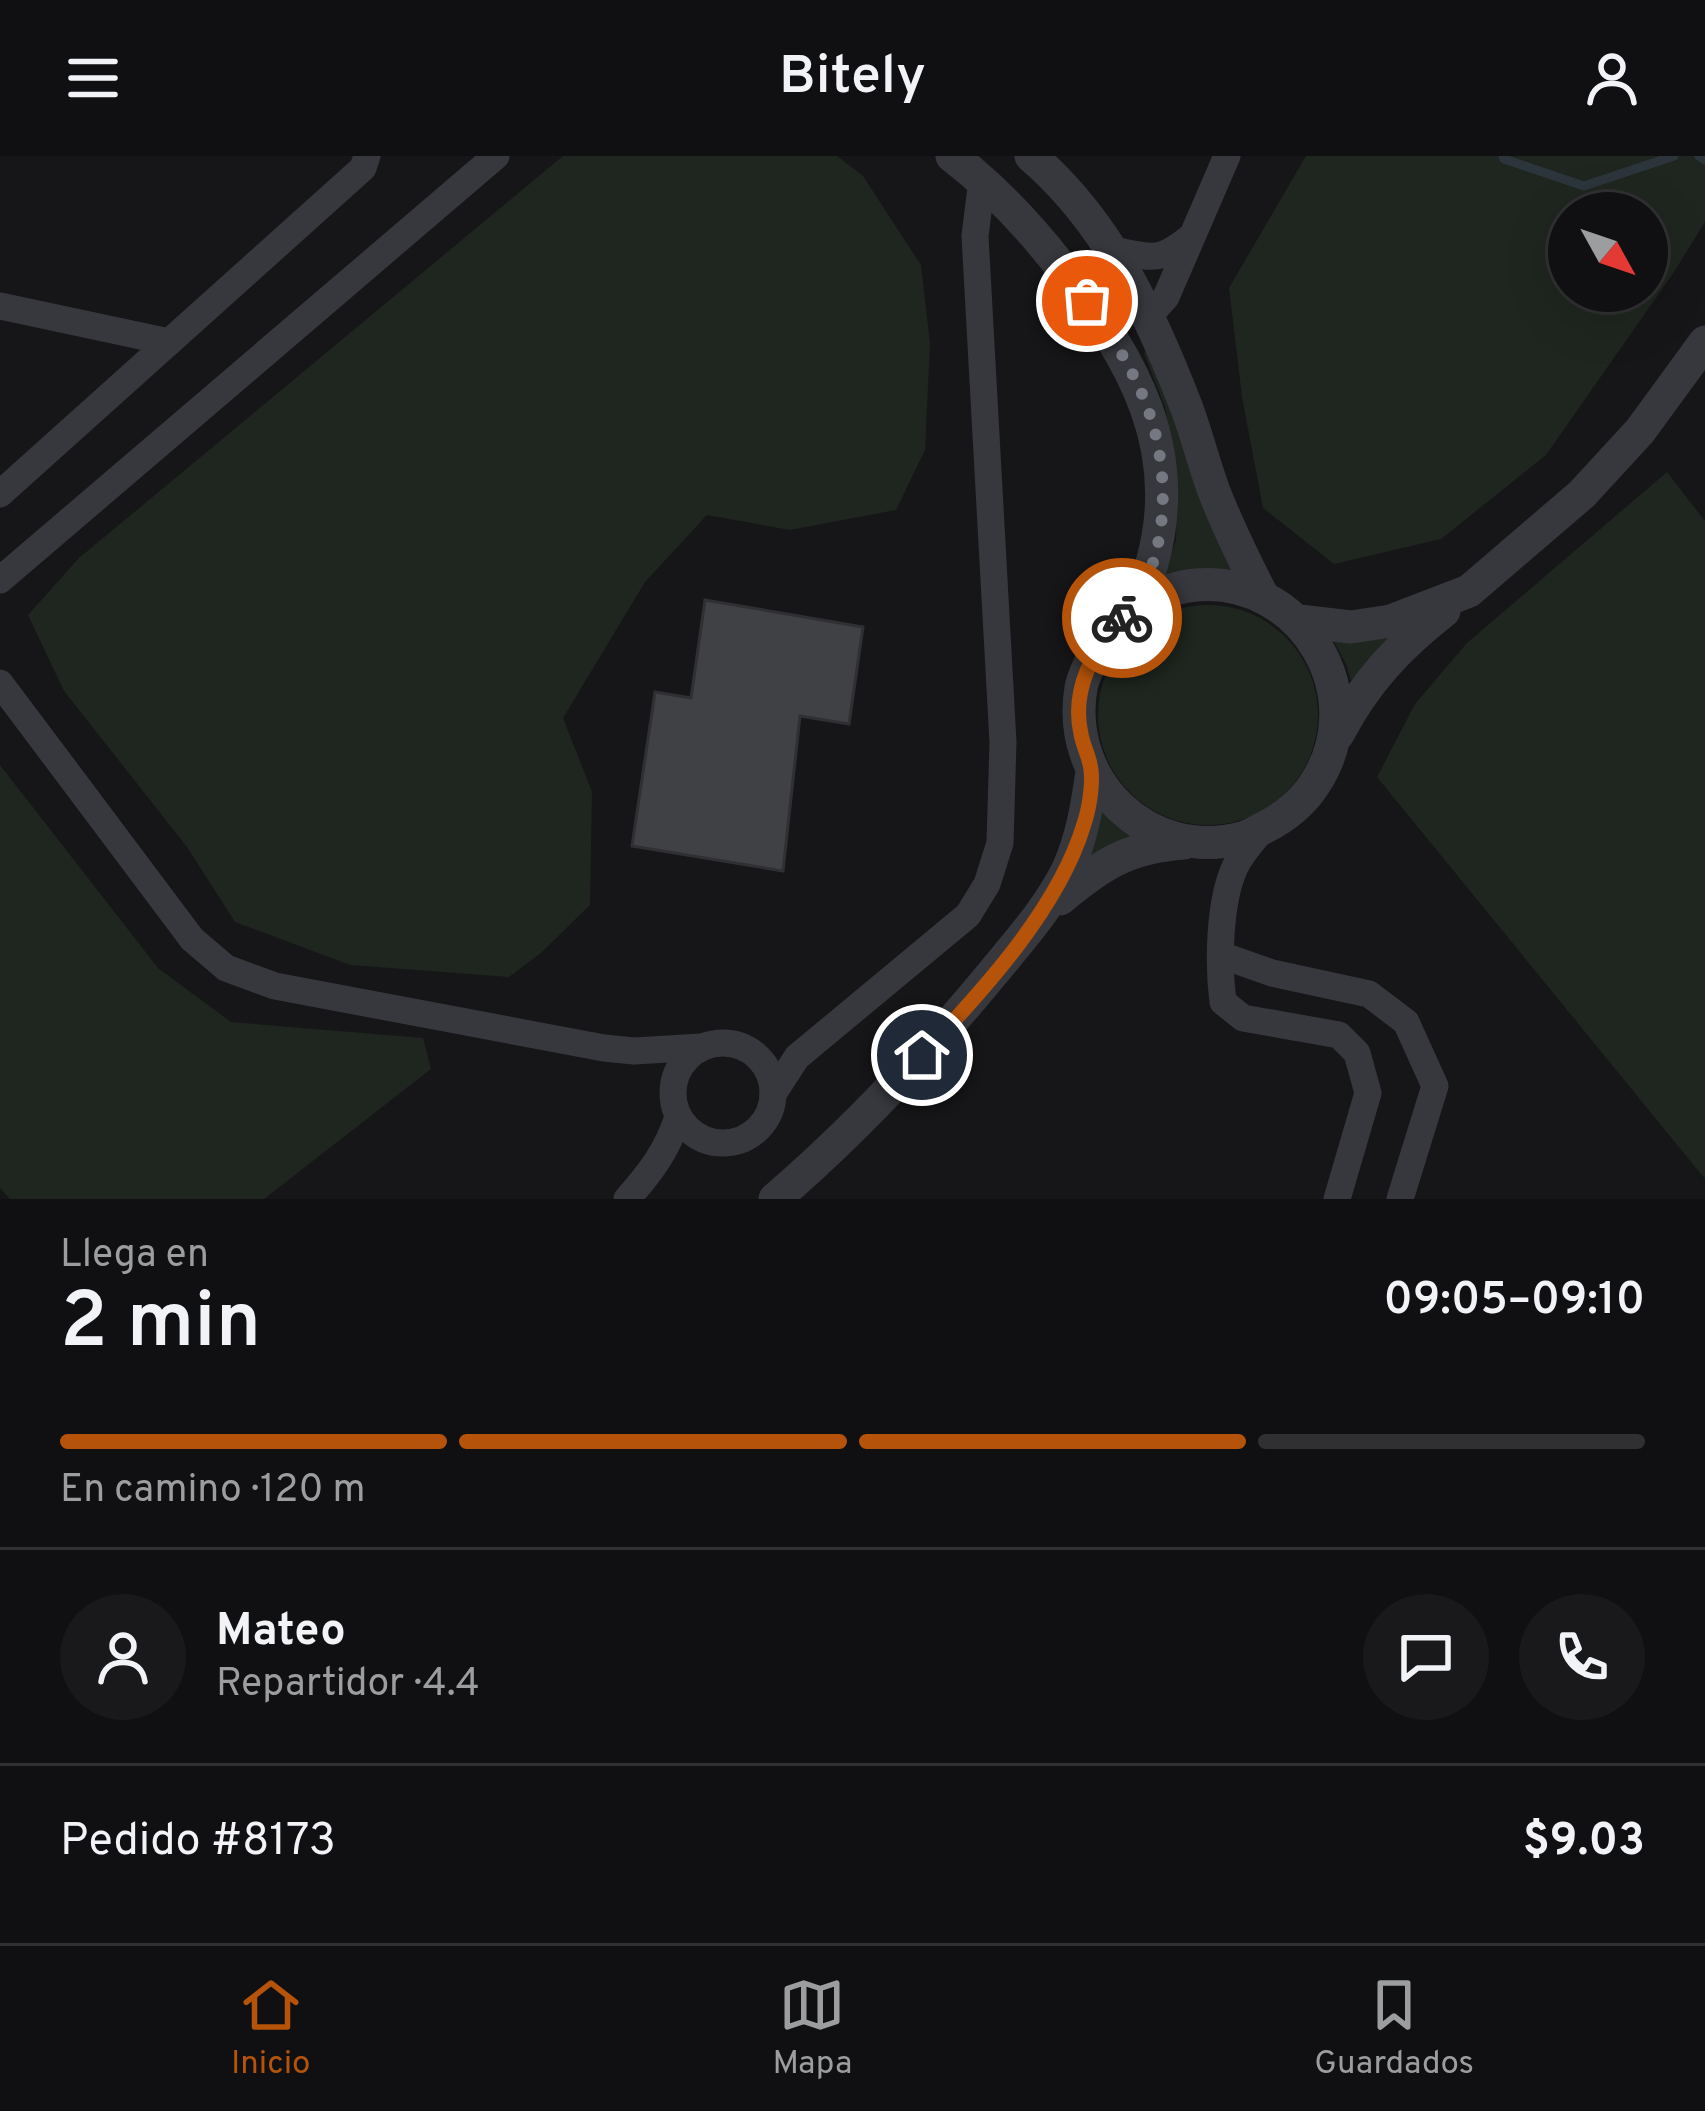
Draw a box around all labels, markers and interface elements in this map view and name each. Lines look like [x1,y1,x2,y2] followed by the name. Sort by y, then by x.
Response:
[779,44,926,113] text: Bitely
[60,45,126,111] icon: menu
[1579,45,1645,111] icon: person
[1548,192,1668,312] north arrow
[1548,192,1668,312] map controls
[1036,250,1138,352] pin
[1054,268,1120,334] icon: bag
[1062,558,1182,678] courier
[1089,585,1155,651] icon: bike
[871,1004,973,1106] pin
[889,1022,955,1088] icon: home
[60,1232,209,1281] text: Llega en
[1384,1273,1645,1330] text: 09:05–09:10
[60,1276,261,1375] text: 2 min
[60,1467,366,1516] text: En camino · 120 m
[60,1594,186,1720] button: person
[1363,1594,1489,1720] button: chat
[1519,1594,1645,1720] button: phone
[216,1604,346,1661] text: Mateo
[216,1661,480,1710] text: Repartidor · 4.4
[60,1814,336,1871] text: Pedido #8173
[1523,1814,1645,1871] text: $9.03
[231,1972,311,2086] tab: Inicio
[772,1972,852,2086] tab: Mapa
[1314,1972,1474,2086] tab: Guardados

